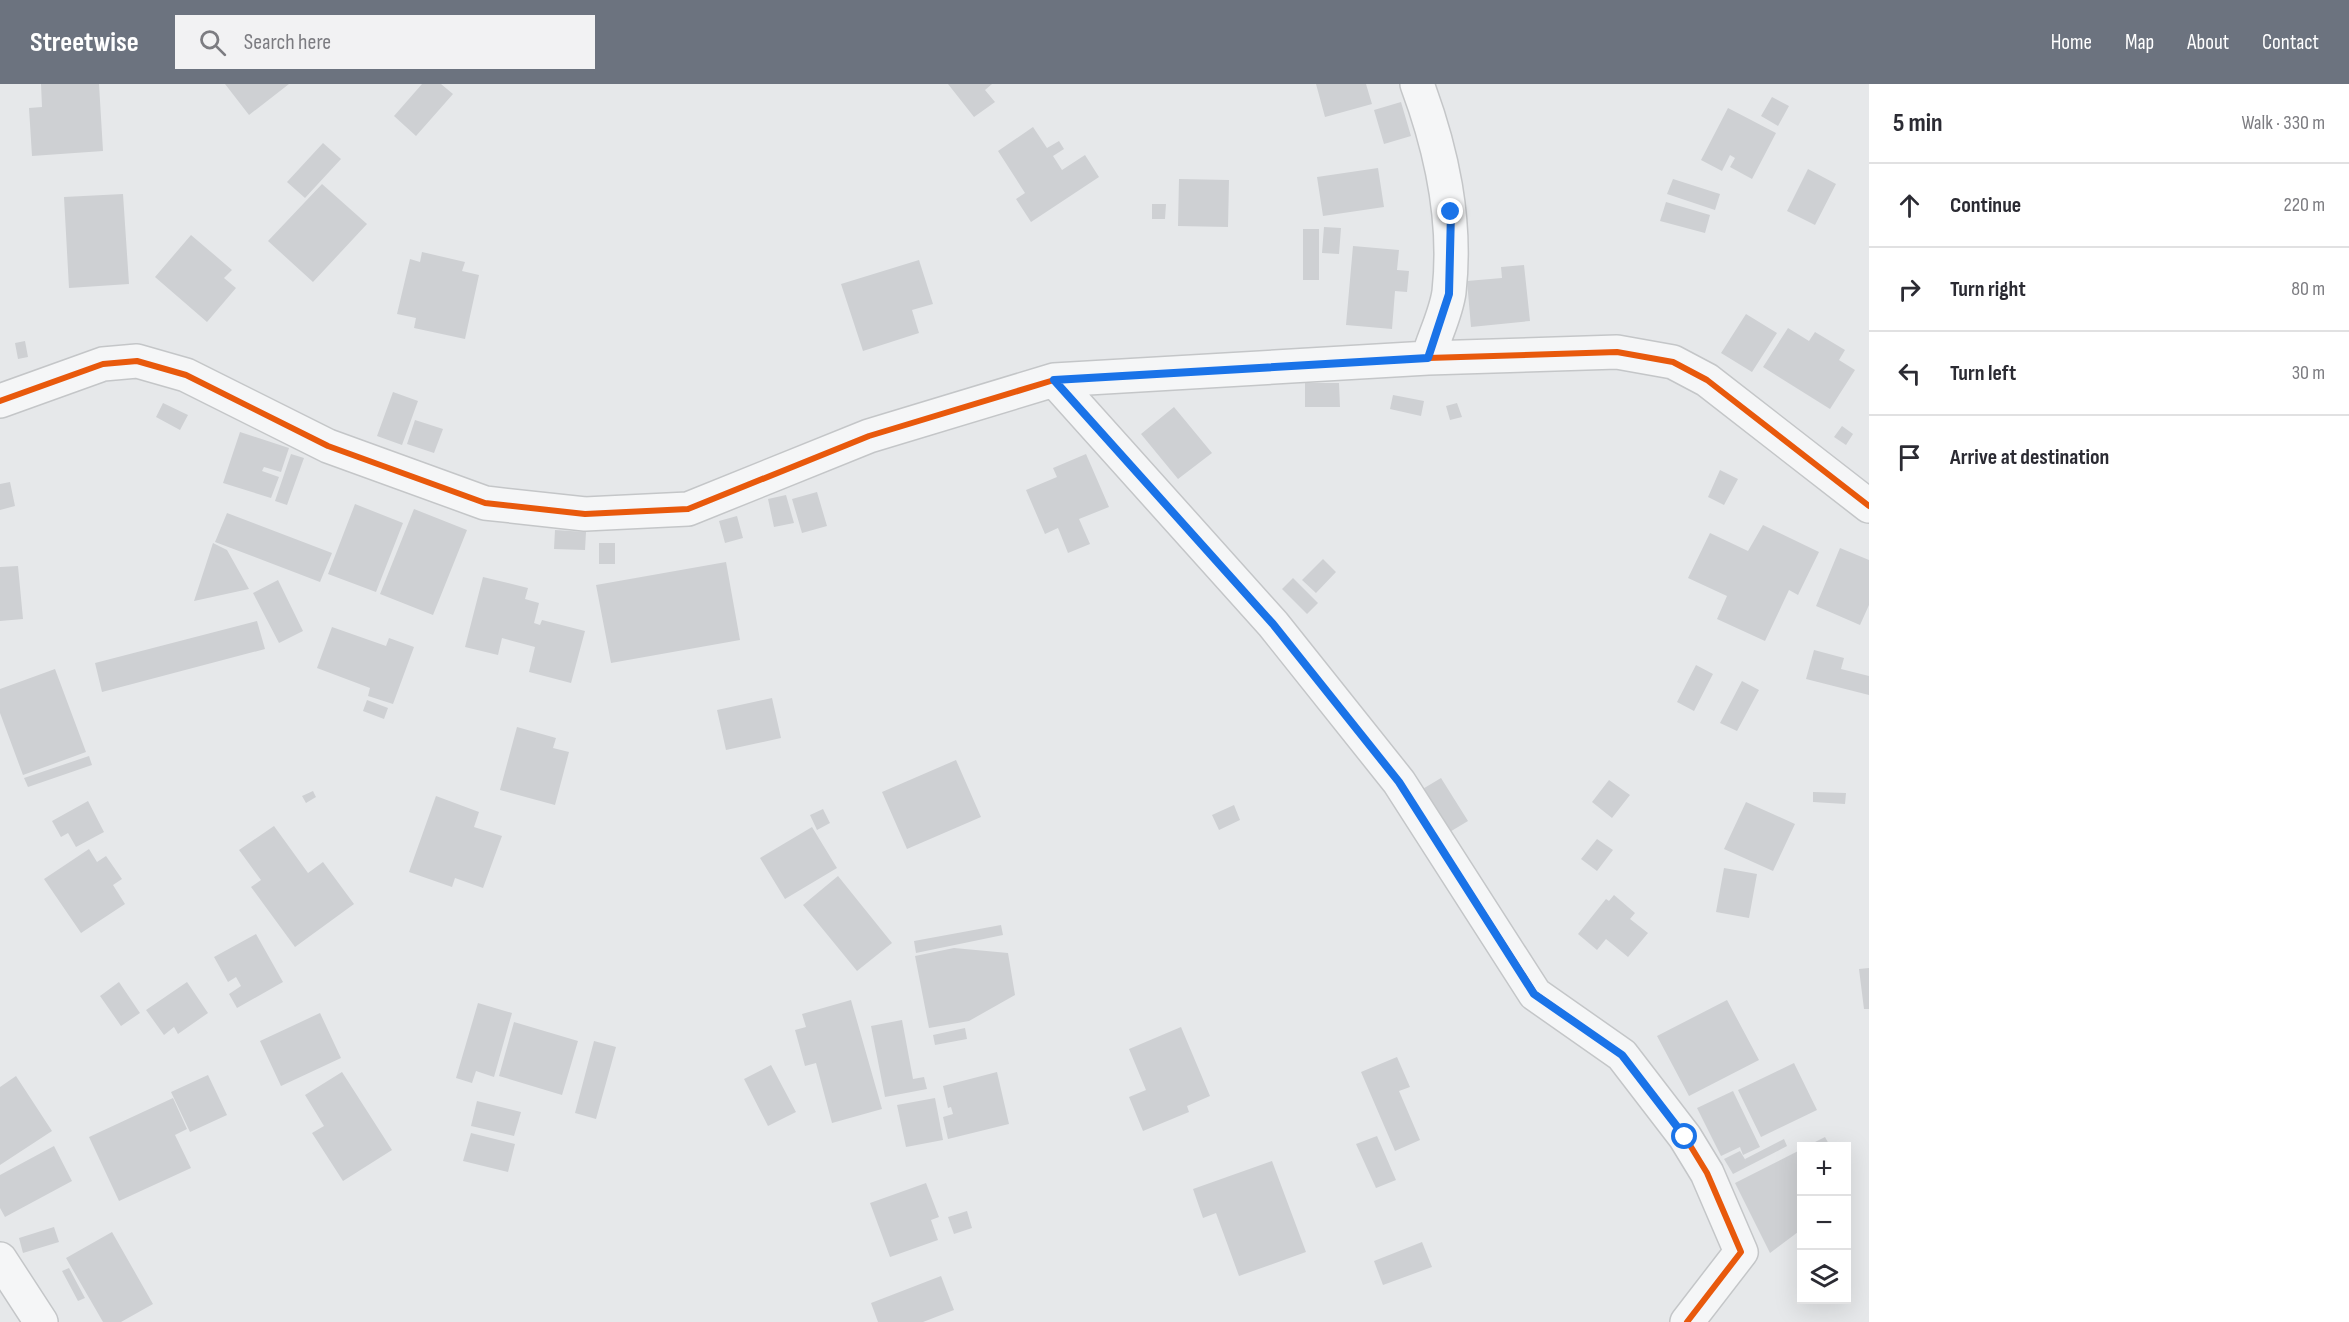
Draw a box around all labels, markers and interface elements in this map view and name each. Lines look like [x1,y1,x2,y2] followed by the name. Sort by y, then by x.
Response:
[175,15,595,69] search box
[30,26,139,59] text: Streetwise
[196,26,229,59] icon: search
[244,29,331,56] text: Search here
[2051,30,2092,55] text: Home
[2125,30,2154,55] text: Map
[2187,30,2229,55] text: About
[2262,30,2319,55] text: Contact
[1893,108,1943,139] text: 5 min
[2241,111,2325,135] text: Walk · 330 m
[1893,189,1926,222] icon: ahead
[1950,192,2021,219] text: Continue
[2284,193,2325,217] text: 220 m
[1437,198,1463,224] route end
[1893,273,1926,306] icon: right
[1950,276,2026,303] text: Turn right
[2291,277,2325,301] text: 80 m
[1893,357,1926,390] icon: left
[1950,360,2016,387] text: Turn left
[2292,361,2325,385] text: 30 m
[1893,441,1926,474] icon: arrive
[1950,444,2109,471] text: Arrive at destination
[1671,1123,1697,1149] route start
[1797,1142,1851,1304] map controls
[1797,1142,1851,1196] button: +
[1797,1196,1851,1250] button: −
[1797,1250,1851,1304] button: layers

